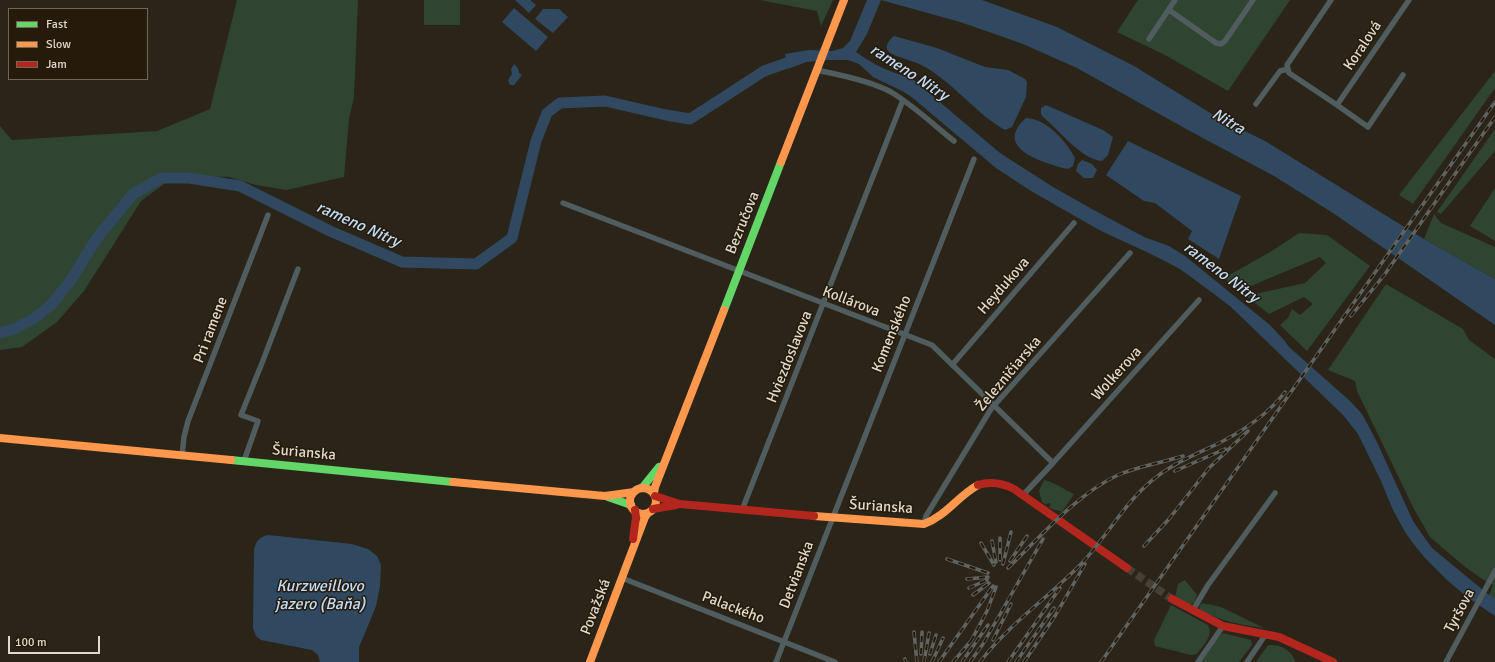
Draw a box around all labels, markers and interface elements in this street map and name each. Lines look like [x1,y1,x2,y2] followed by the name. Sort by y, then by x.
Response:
[8,8,148,80] legend
[46,17,67,32] text: Fast
[1340,18,1386,74] street label: Koralová
[46,37,71,52] text: Slow
[866,41,952,105] water label: rameno Nitry
[46,57,67,72] text: Jam
[1208,105,1248,139] water label: Nitra
[722,189,764,257] street label: Bezručova
[313,198,403,252] water label: rameno Nitry
[1179,238,1263,308] water label: rameno Nitry
[974,254,1034,318] street label: Heydukova
[820,283,882,321] street label: Kollárova
[868,293,916,375] street label: Komenského
[190,294,232,366] street label: Pri ramene
[763,308,817,406] street label: Hviezdoslavova
[972,333,1046,415] street label: Železničiarska
[1088,343,1146,405] street label: Wolkerova
[271,441,337,465] street label: Šurianska
[849,496,913,518] street label: Šurianska
[776,539,818,611] street label: Detvianska
[577,576,615,638] street label: Považská
[275,577,365,615] water label: Kurzweillovo jazero (Baňa)
[1441,586,1479,636] street label: Tyršova
[699,588,767,628] street label: Palackého
[10,628,102,654] scale bar
[15,635,47,650] text: 100 m

